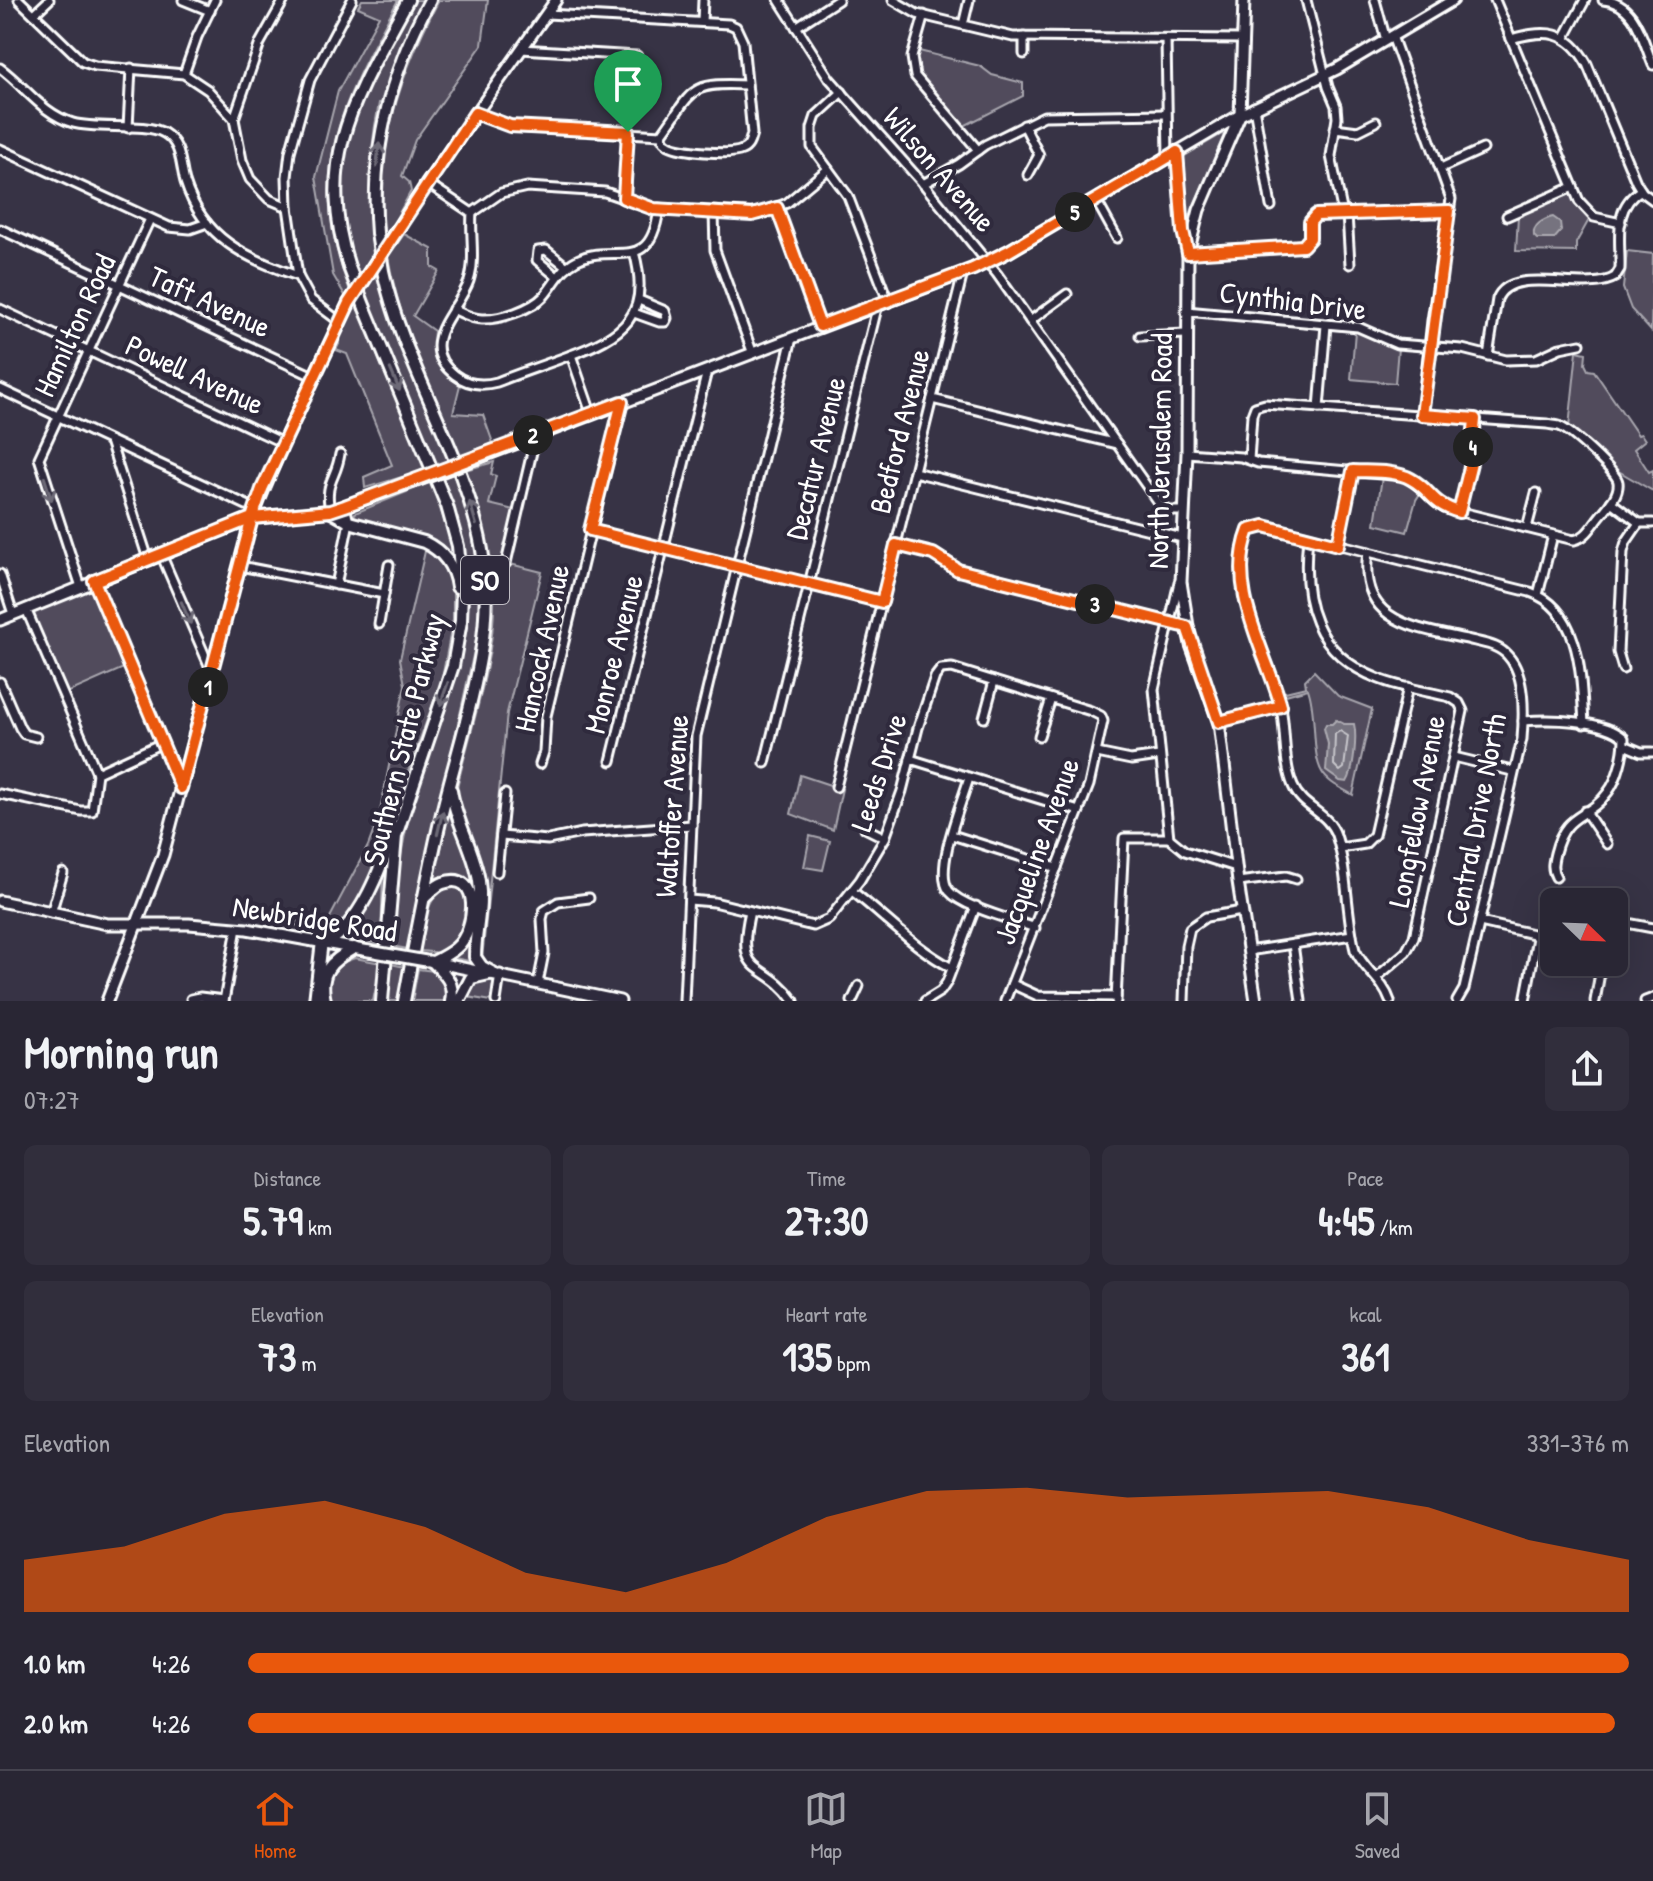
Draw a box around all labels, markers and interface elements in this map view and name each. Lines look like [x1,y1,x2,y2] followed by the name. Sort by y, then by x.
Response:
[594,50,662,132] pin
[606,62,650,106] icon: arrive
[875,98,1005,240] street label: Wilson Avenue
[370,142,385,169] one-way arrow
[1055,192,1095,232] pin: 5
[1070,197,1080,227] text: 5
[24,247,125,403] street label: Hamilton Road
[143,255,277,347] street label: Taft Avenue
[1217,271,1369,329] street label: Cynthia Drive
[119,325,271,423] street label: Powell Avenue
[1137,333,1181,569] street label: North Jerusalem Road
[859,345,939,517] street label: Bedford Avenue
[389,367,404,392] one-way arrow
[775,372,855,544] street label: Decatur Avenue
[513,415,553,455] pin: 2
[528,420,538,450] text: 2
[1453,427,1493,467] pin: 4
[1469,432,1477,462] text: 4
[42,476,57,501] one-way arrow
[464,501,479,527] one-way arrow
[461,556,509,604] road number: SO
[504,561,578,735] street label: Hancock Avenue
[574,570,652,737] street label: Monroe Avenue
[1075,584,1115,624] pin: 3
[1090,589,1100,619] text: 3
[180,600,195,625] one-way arrow
[352,609,454,869] street label: Southern State Parkway
[188,667,228,707] pin: 1
[204,672,212,702] text: 1
[435,681,450,706] one-way arrow
[840,708,916,836] street label: Leeds Drive
[1435,710,1515,930] street label: Central Drive North
[1378,712,1454,910] street label: Longfellow Avenue
[645,713,697,899] street label: Waltoffer Avenue
[984,752,1088,950] street label: Jacqueline Avenue
[433,810,448,836] one-way arrow
[230,885,400,951] street label: Newbridge Road
[1540,888,1628,976] north arrow
[1540,888,1628,976] map controls
[24,1022,219,1082] text: Morning run
[1545,1027,1629,1111] button: share
[24,1082,80,1117] text: 07:27
[254,1163,321,1193] text: Distance
[807,1163,846,1193] text: Time
[1347,1163,1384,1193] text: Pace
[243,1193,303,1247] text: 5.79
[785,1193,868,1247] text: 27:30
[1318,1193,1374,1247] text: 4:45
[303,1212,332,1242] text: km
[1374,1212,1413,1242] text: /km
[251,1299,324,1329] text: Elevation
[785,1299,868,1329] text: Heart rate
[1349,1299,1382,1329] text: kcal
[259,1329,296,1383] text: 73
[783,1329,832,1383] text: 135
[1341,1329,1390,1383] text: 361
[296,1348,316,1378] text: m
[832,1348,870,1378] text: bpm
[24,1425,110,1460] text: Elevation
[1527,1425,1629,1460] text: 331–376 m
[24,1646,85,1681] text: 1.0 km
[152,1646,190,1681] text: 4:26
[24,1706,88,1741] text: 2.0 km
[152,1706,190,1741] text: 4:26
[253,1787,297,1865] tab: Home
[804,1787,848,1865] tab: Map
[1355,1787,1400,1865] tab: Saved

